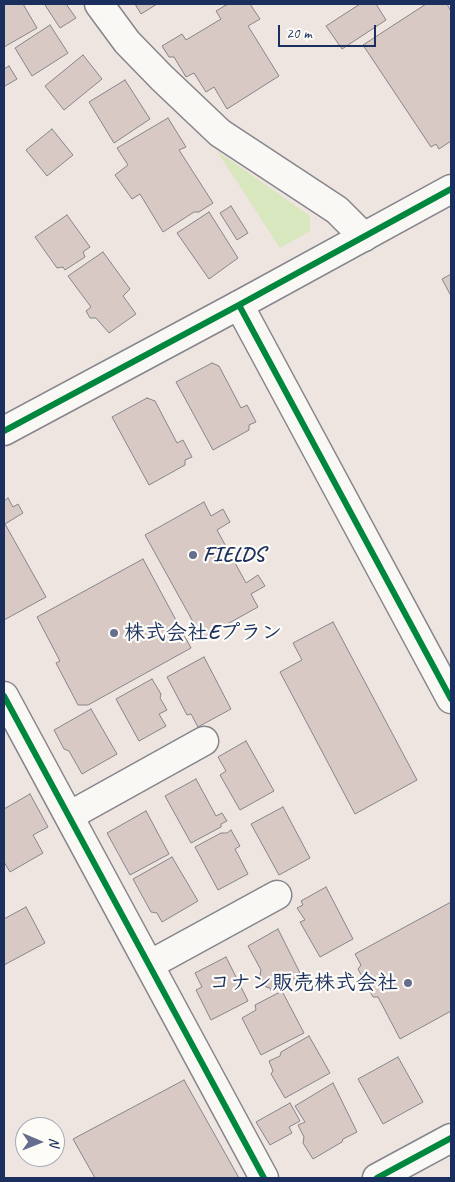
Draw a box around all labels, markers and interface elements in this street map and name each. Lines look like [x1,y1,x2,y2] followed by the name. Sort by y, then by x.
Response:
[280,15,378,47] scale bar
[286,24,312,43] text: 20 m
[203,542,264,568] place label: FIELDS
[187,549,199,561] marker: FIELDS
[124,620,282,646] place label: 株式会社Eプラン
[108,627,120,639] marker: 株式会社Eプラン
[209,970,398,996] place label: コナン販売株式会社
[402,977,414,989] marker: コナン販売株式会社
[15,1117,65,1167] north arrow
[46,1138,63,1147] text: N

